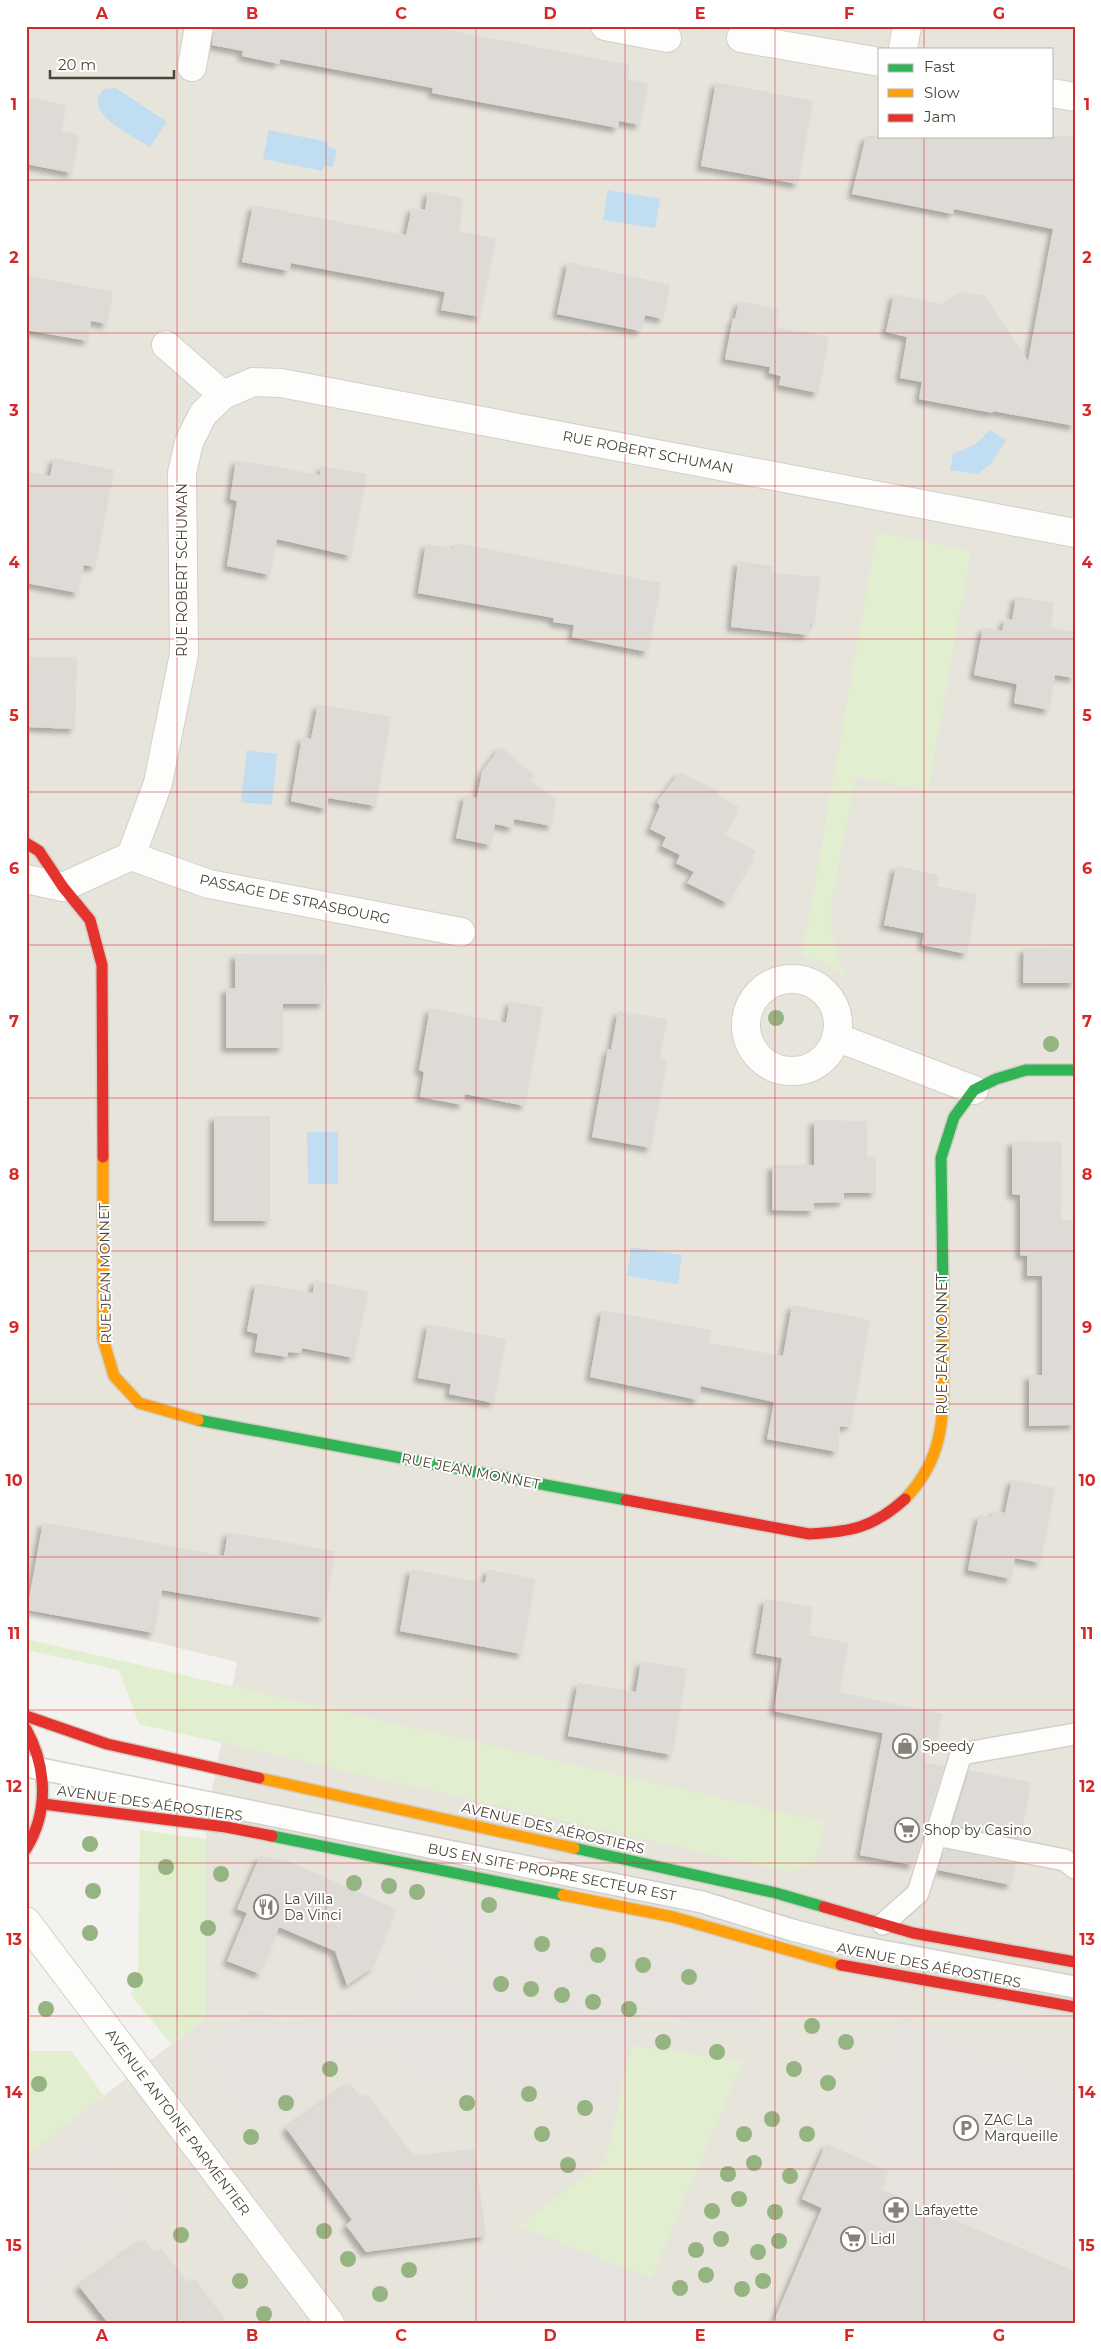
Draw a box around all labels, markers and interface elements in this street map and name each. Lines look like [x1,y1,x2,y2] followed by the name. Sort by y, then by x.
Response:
[95,4,109,23] text: A
[246,4,258,23] text: B
[395,4,407,23] text: C
[543,4,557,23] text: D
[695,4,705,23] text: E
[844,4,854,23] text: F
[993,4,1005,23] text: G
[50,48,174,80] scale bar
[878,48,1054,138] legend
[58,55,96,74] text: 20 m
[924,57,955,76] text: Fast
[924,83,960,102] text: Slow
[11,95,17,114] text: 1
[1084,95,1090,114] text: 1
[923,107,956,126] text: Jam
[9,248,19,267] text: 2
[1082,248,1092,267] text: 2
[8,401,19,420] text: 3
[1081,401,1092,420] text: 3
[561,427,735,477] street label: RUE ROBERT SCHUMAN
[173,483,191,657] street label: RUE ROBERT SCHUMAN
[8,553,20,572] text: 4
[1081,553,1093,572] text: 4
[9,706,19,725] text: 5
[1082,706,1092,725] text: 5
[9,859,19,878] text: 6
[1082,859,1092,878] text: 6
[198,870,392,928] street label: PASSAGE DE STRASBOURG
[9,1012,19,1031] text: 7
[1082,1012,1092,1031] text: 7
[9,1165,19,1184] text: 8
[1082,1165,1092,1184] text: 8
[95,1202,115,1344] street label: RUE JEAN MONNET
[933,1274,951,1415] street label: RUE JEAN MONNET
[9,1318,19,1337] text: 9
[1082,1318,1092,1337] text: 9
[400,1449,542,1493] street label: RUE JEAN MONNET
[5,1471,23,1490] text: 10
[1078,1471,1096,1490] text: 10
[8,1624,20,1643] text: 11
[1081,1624,1093,1643] text: 11
[892,1733,918,1759] shop icon: Speedy
[922,1737,974,1755] place label: Speedy
[6,1777,22,1796] text: 12
[1079,1777,1095,1796] text: 12
[56,1781,244,1825] street label: AVENUE DES AÉROSTIERS
[460,1798,646,1858] street label: AVENUE DES AÉROSTIERS
[894,1817,920,1843] supermarket icon: Shop by Casino
[924,1821,1032,1839] place label: Shop by Casino
[426,1839,678,1905] street label: BUS EN SITE PROPRE SECTEUR EST
[284,1890,342,1924] place label: La Villa Da Vinci
[253,1894,279,1920] restaurant icon: La Villa Da Vinci
[6,1930,22,1949] text: 13
[1079,1930,1095,1949] text: 13
[835,1938,1023,1992] street label: AVENUE DES AÉROSTIERS
[102,2025,254,2219] street label: AVENUE ANTOINE PARMENTIER
[5,2083,23,2102] text: 14
[1078,2083,1096,2102] text: 14
[984,2111,1058,2145] place label: ZAC La Marqueille
[953,2115,979,2141] parking icon: ZAC La Marqueille
[883,2197,909,2223] pharmacy icon: Lafayette
[914,2201,978,2219] place label: Lafayette
[840,2226,866,2252] supermarket icon: Lidl
[870,2230,895,2248] place label: Lidl
[6,2236,22,2255] text: 15
[1079,2236,1095,2255] text: 15
[95,2326,109,2345] text: A
[246,2326,258,2345] text: B
[395,2326,407,2345] text: C
[543,2326,557,2345] text: D
[695,2326,705,2345] text: E
[844,2326,854,2345] text: F
[993,2326,1005,2345] text: G

